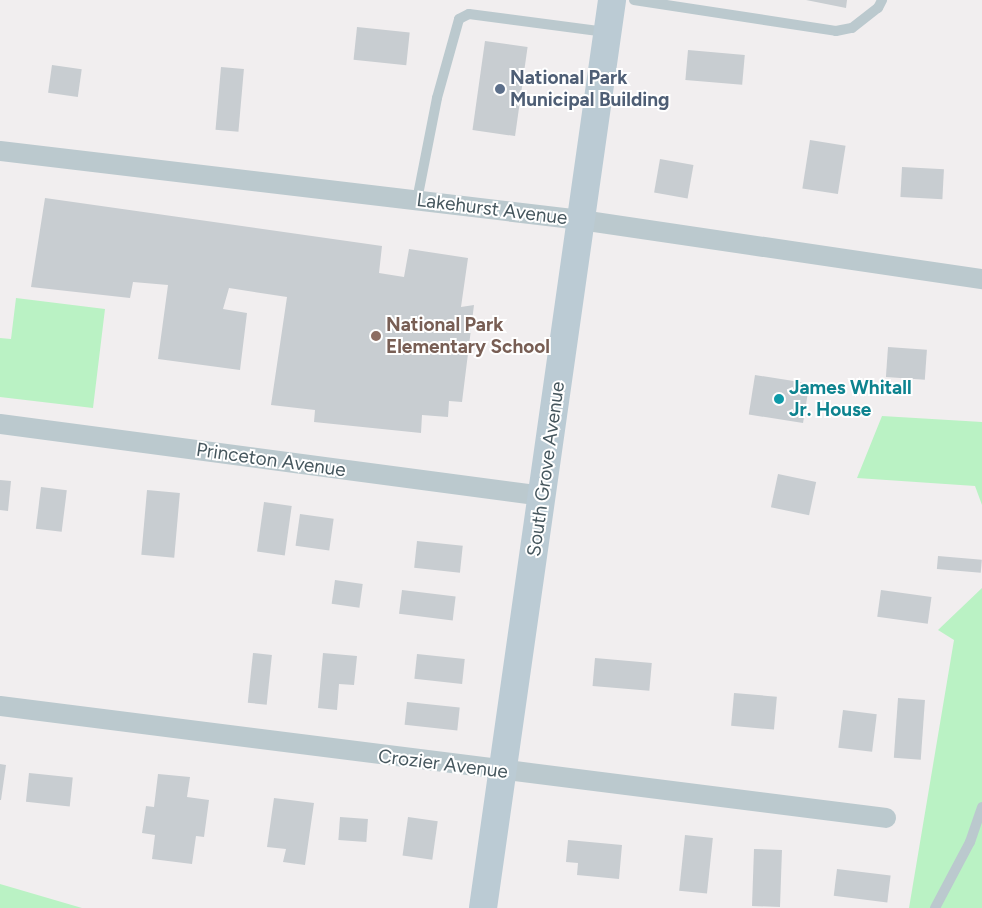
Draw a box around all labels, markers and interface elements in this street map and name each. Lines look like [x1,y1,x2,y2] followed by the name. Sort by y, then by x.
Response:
[510,67,670,111] place label: National Park Municipal Building
[494,83,506,95] marker: National Park Municipal Building
[415,188,569,230] street label: Lakehurst Avenue
[386,314,550,358] place label: National Park Elementary School
[370,330,382,342] marker: National Park Elementary School
[789,377,912,421] place label: James Whitall Jr. House
[522,380,570,558] street label: South Grove Avenue
[773,393,785,405] marker: James Whitall Jr. House
[195,438,347,482] street label: Princeton Avenue
[377,745,509,783] street label: Crozier Avenue

